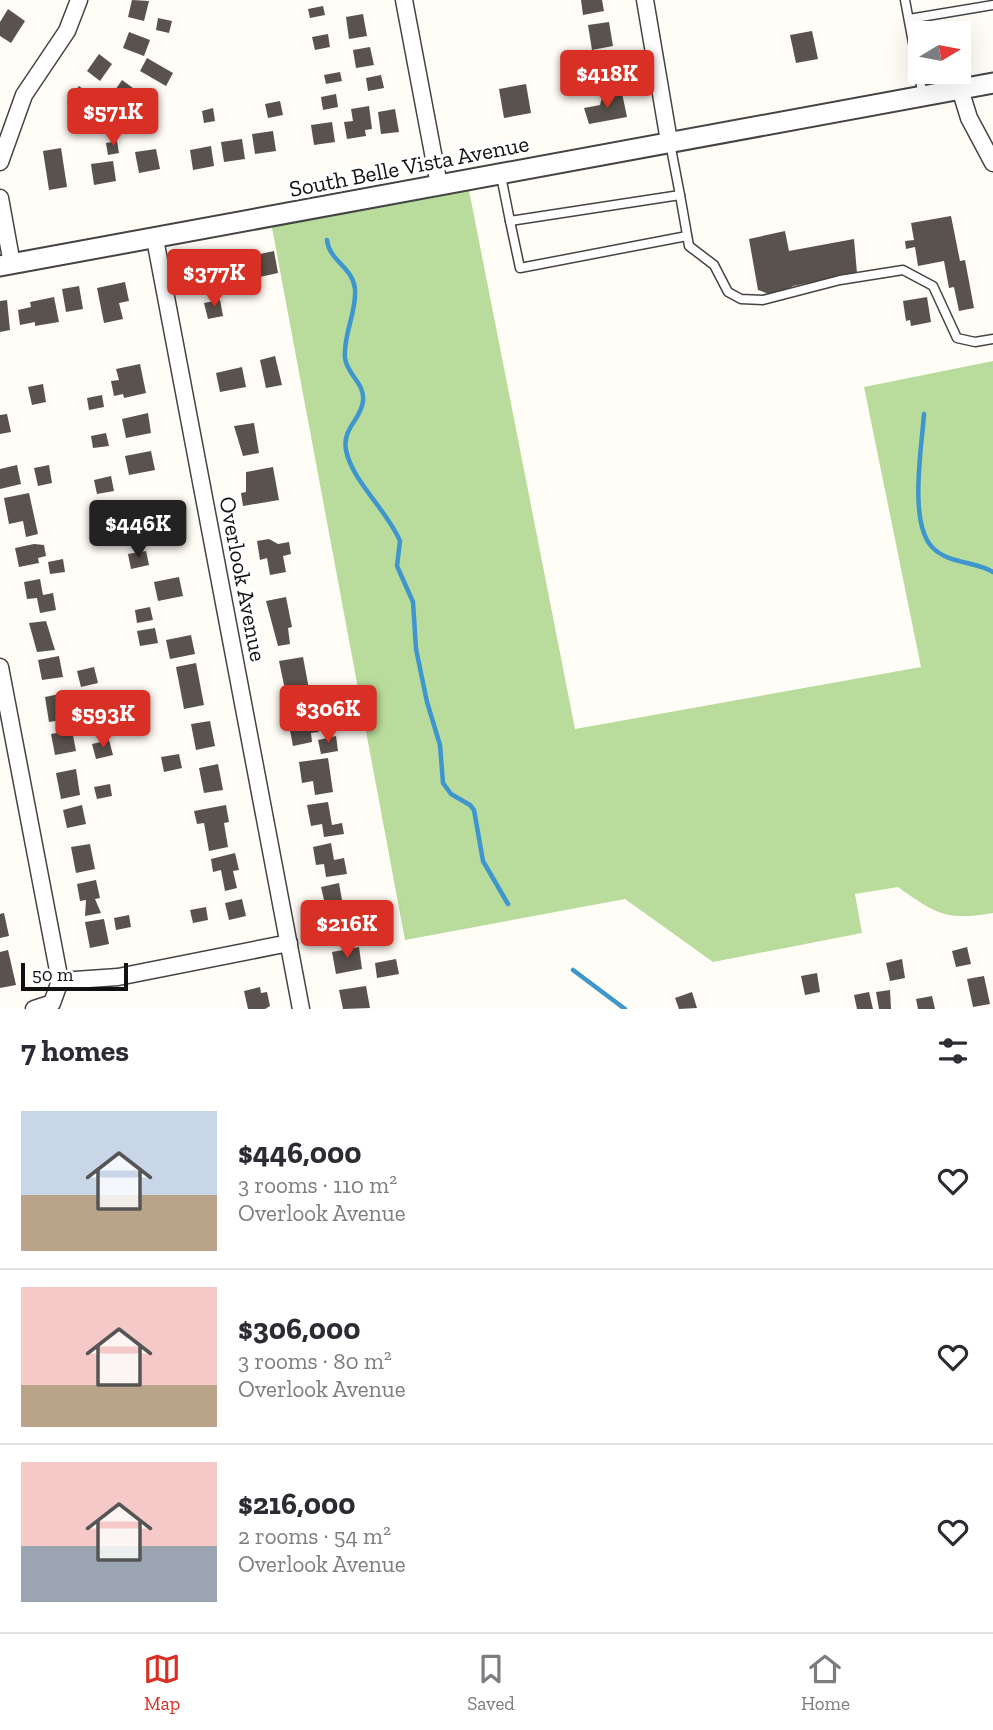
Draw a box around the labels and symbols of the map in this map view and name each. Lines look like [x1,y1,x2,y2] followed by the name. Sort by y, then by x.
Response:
[908,21,971,84] north arrow
[558,50,656,110] pin: $418K
[64,88,162,148] pin: $571K
[287,129,531,203] street label: South Belle Vista Avenue
[165,250,263,309] pin: $377K
[213,494,273,664] street label: Overlook Avenue
[89,500,187,560] pin: $446K
[279,686,377,745] pin: $306K
[54,690,152,750] pin: $593K
[298,900,396,960] pin: $216K
[21,960,128,992] scale bar

